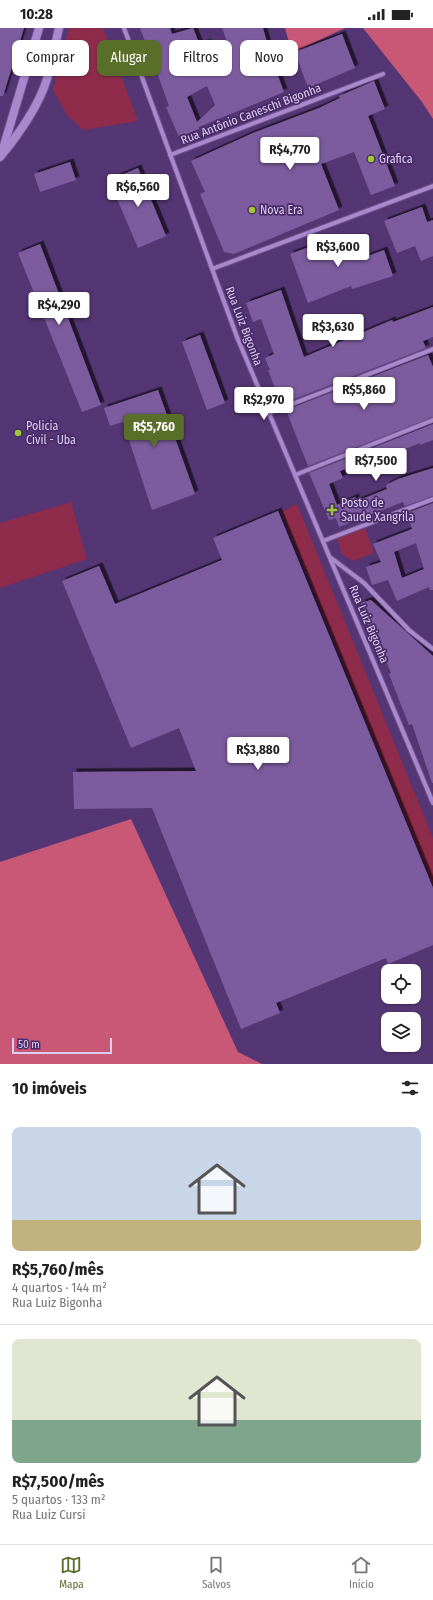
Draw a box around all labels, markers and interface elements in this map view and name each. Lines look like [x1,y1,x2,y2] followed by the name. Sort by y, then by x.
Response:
[20,5,53,23] text: 10:28
[12,40,89,76] chip: Comprar
[97,40,161,76] chip: Alugar
[169,40,232,76] chip: Filtros
[240,40,298,76] chip: Novo
[179,81,323,147] street label: Rua Antônio Caneschi Bigonha
[253,137,327,171] pin: R$4,770
[269,142,311,157] text: R$4,770
[379,152,413,166] place label: Grafica
[366,154,376,164] marker: Grafica
[101,174,175,208] pin: R$6,560
[116,179,160,194] text: R$6,560
[260,203,303,217] place label: Nova Era
[247,205,257,215] marker: Nova Era
[301,234,375,268] pin: R$3,600
[316,239,360,254] text: R$3,600
[223,285,266,368] street label: Rua Luiz Bigonha
[22,292,96,326] pin: R$4,290
[37,297,81,312] text: R$4,290
[296,314,370,348] pin: R$3,630
[312,319,354,334] text: R$3,630
[327,377,401,411] pin: R$5,860
[342,382,386,397] text: R$5,860
[227,387,301,421] pin: R$2,970
[243,392,285,407] text: R$2,970
[117,414,191,448] pin: R$5,760
[26,419,76,447] place label: Policia Civil - Uba
[133,419,175,434] text: R$5,760
[13,428,23,438] marker: Policia Civil - Uba
[339,448,413,482] pin: R$7,500
[355,453,397,468] text: R$7,500
[341,496,414,524] place label: Posto de Saude Xangrila
[326,504,338,516] marker: Posto de Saude Xangrila
[346,583,392,665] street label: Rua Luiz Bigonha
[221,737,295,771] pin: R$3,880
[236,742,280,757] text: R$3,880
[381,964,421,1052] map controls
[381,964,421,1004] button: locate
[381,1012,421,1052] button: layers
[12,1036,112,1055] scale bar
[18,1038,40,1051] text: 50 m
[399,1077,421,1099] icon: filters
[12,1078,87,1099] text: 10 imóveis
[181,1153,253,1225] icon: home
[12,1259,104,1280] text: R$5,760/mês
[12,1280,107,1295] text: 4 quartos · 144 m²
[12,1295,102,1310] text: Rua Luiz Bigonha
[181,1365,253,1437] icon: home
[12,1471,104,1492] text: R$7,500/mês
[12,1492,106,1507] text: 5 quartos · 133 m²
[12,1507,86,1522] text: Rua Luiz Cursi
[59,1554,84,1591] tab: Mapa
[202,1554,231,1591] tab: Salvos
[349,1554,374,1591] tab: Início

